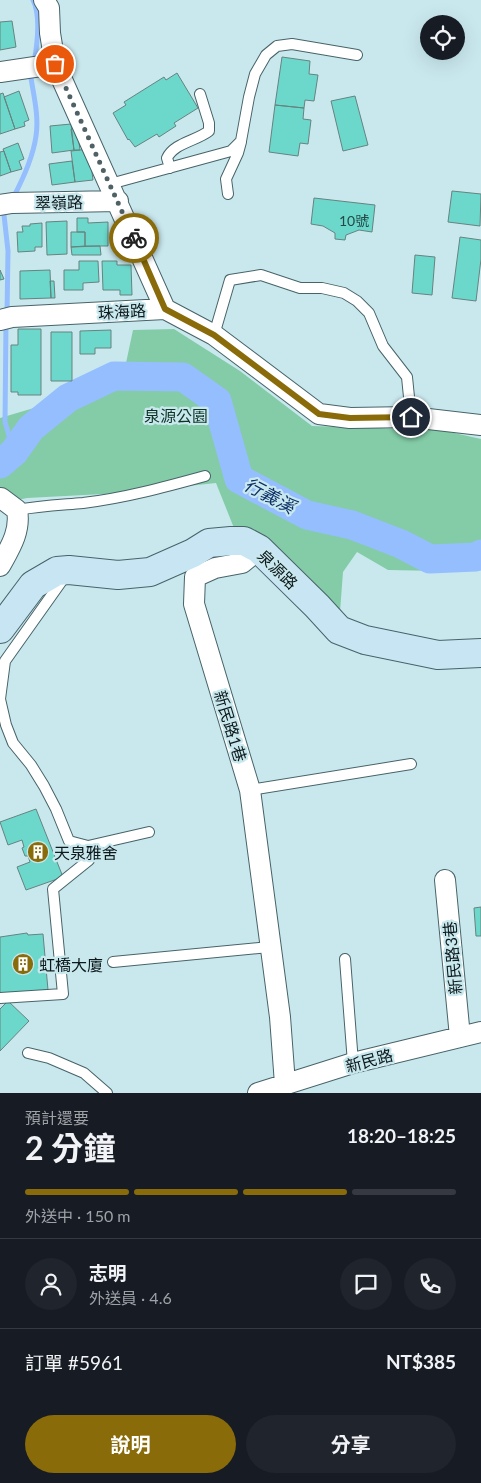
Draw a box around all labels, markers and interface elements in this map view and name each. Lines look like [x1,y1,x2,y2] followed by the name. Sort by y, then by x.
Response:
[420,15,465,60] map controls
[420,15,465,60] button: locate
[34,43,76,85] pin
[41,50,69,78] icon: bag
[35,192,83,212] street label: 翠嶺路
[339,212,369,229] house number: 10號
[109,213,159,263] courier
[120,224,148,252] icon: bike
[98,300,146,322] street label: 珠海路
[390,396,432,438] pin
[397,403,425,431] icon: home
[144,406,208,425] park label: 泉源公園
[241,473,302,519] water label: 行義溪
[254,545,302,593] street label: 泉源路
[211,688,251,764] street label: 新民路1巷
[26,840,50,864] building icon: 天泉雅舍
[54,843,118,862] place label: 天泉雅舍
[439,921,465,995] street label: 新民路3巷
[11,952,35,976] building icon: 虹橋大廈
[39,955,103,974] place label: 虹橋大廈
[343,1045,395,1075] street label: 新民路
[25,1108,89,1127] text: 預計還要
[347,1124,456,1147] text: 18:20–18:25
[25,1128,115,1167] text: 2 分鐘
[25,1206,130,1225] text: 外送中 · 150 m
[25,1258,77,1310] button: person
[340,1258,392,1310] button: chat
[404,1258,456,1310] button: phone
[89,1261,127,1284] text: 志明
[89,1288,172,1307] text: 外送員 · 4.6
[386,1350,456,1373] text: NT$385
[25,1351,123,1374] text: 訂單 #5961
[25,1415,236,1473] button: 說明
[246,1415,456,1473] button: 分享

